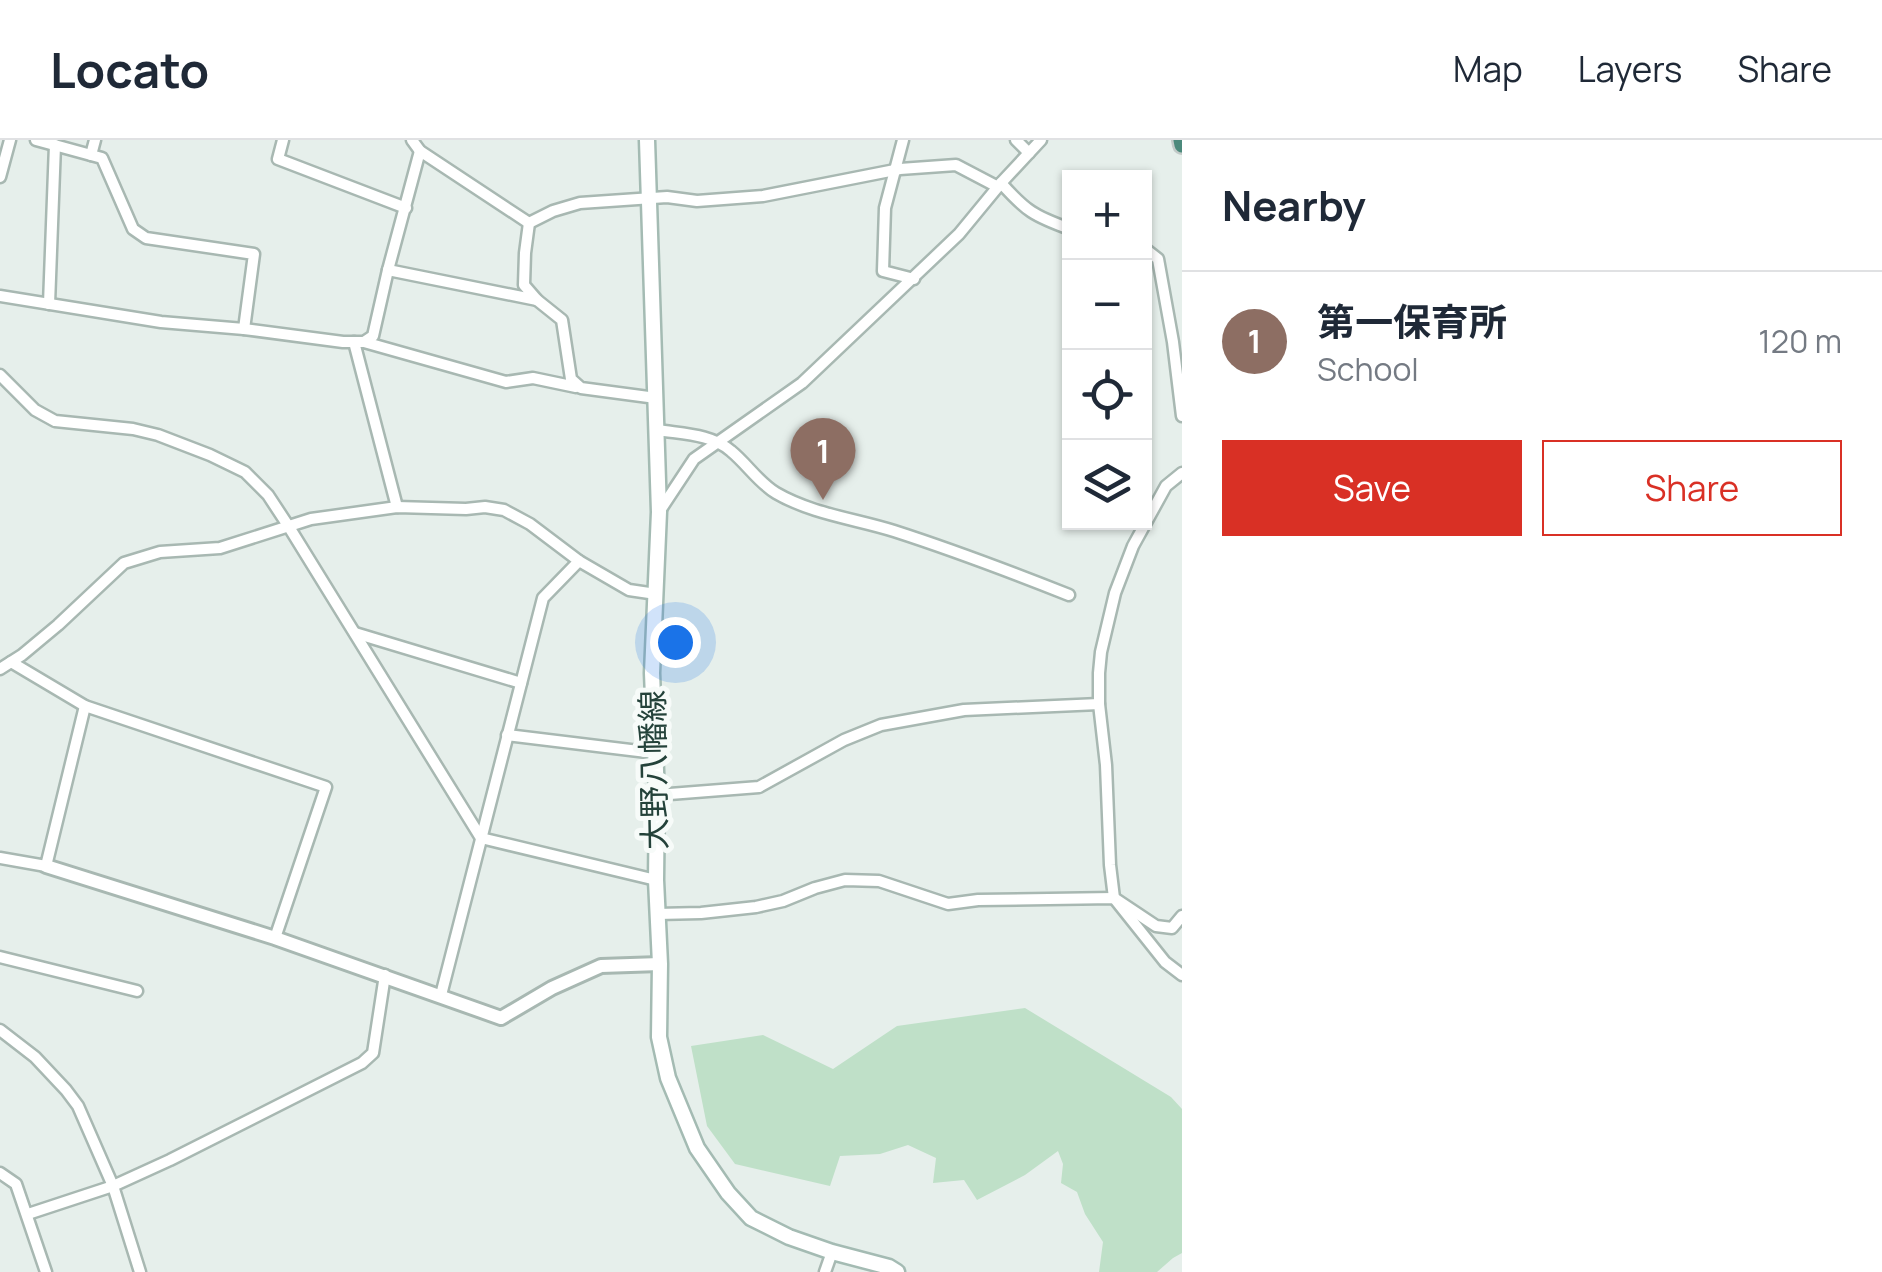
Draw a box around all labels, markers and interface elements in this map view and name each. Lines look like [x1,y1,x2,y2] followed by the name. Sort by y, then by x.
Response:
[50,37,209,102] text: Locato
[1453,45,1523,93] text: Map
[1578,45,1682,93] text: Layers
[1737,45,1832,93] text: Share
[1062,170,1152,530] map controls
[1062,170,1152,260] button: +
[1222,176,1366,234] text: Nearby
[1062,260,1152,350] button: −
[1317,295,1507,347] text: 第一保育所
[1247,319,1262,363] text: 1
[1758,319,1842,363] text: 120 m
[1317,347,1419,391] text: School
[1062,350,1152,440] button: locate
[790,418,856,500] pin: 1
[1062,440,1152,530] button: layers
[1222,440,1522,536] button: Save
[1542,440,1842,536] button: Share
[650,617,701,668] your location
[630,690,676,850] street label: 大野八幡線

